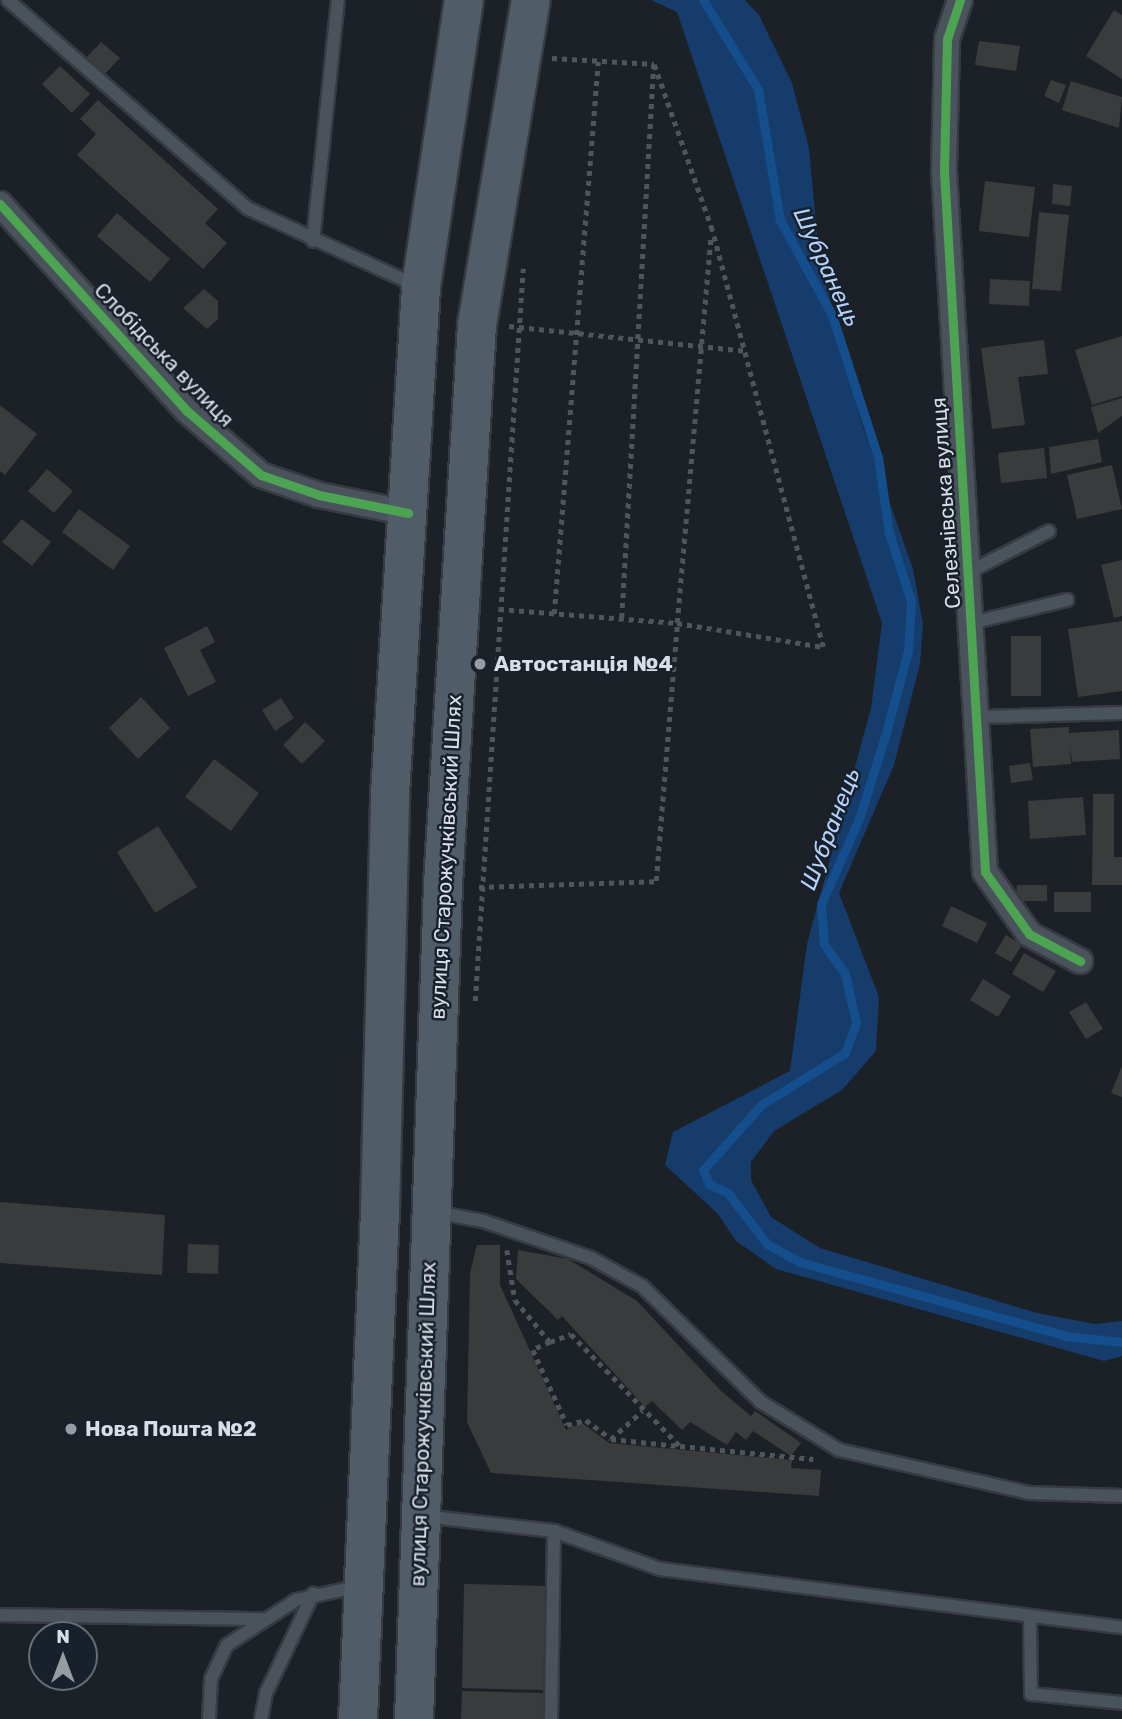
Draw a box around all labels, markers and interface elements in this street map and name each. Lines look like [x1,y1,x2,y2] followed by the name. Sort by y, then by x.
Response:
[787,203,867,331] water label: Шубранець
[89,278,239,432] street label: Слобідська вулиця
[926,396,966,610] street label: Селезнівська вулиця
[494,651,673,677] place label: Автостанція №4
[472,656,488,672] marker: Автостанція №4
[425,694,467,1020] street label: вулиця Старожучківський Шлях
[794,764,866,894] water label: Шубранець
[405,1261,441,1587] street label: вулиця Старожучківський Шлях
[85,1416,257,1442] place label: Нова Пошта №2
[63,1421,79,1437] marker: Нова Пошта №2
[28,1621,98,1691] north arrow
[56,1625,70,1648] text: N

